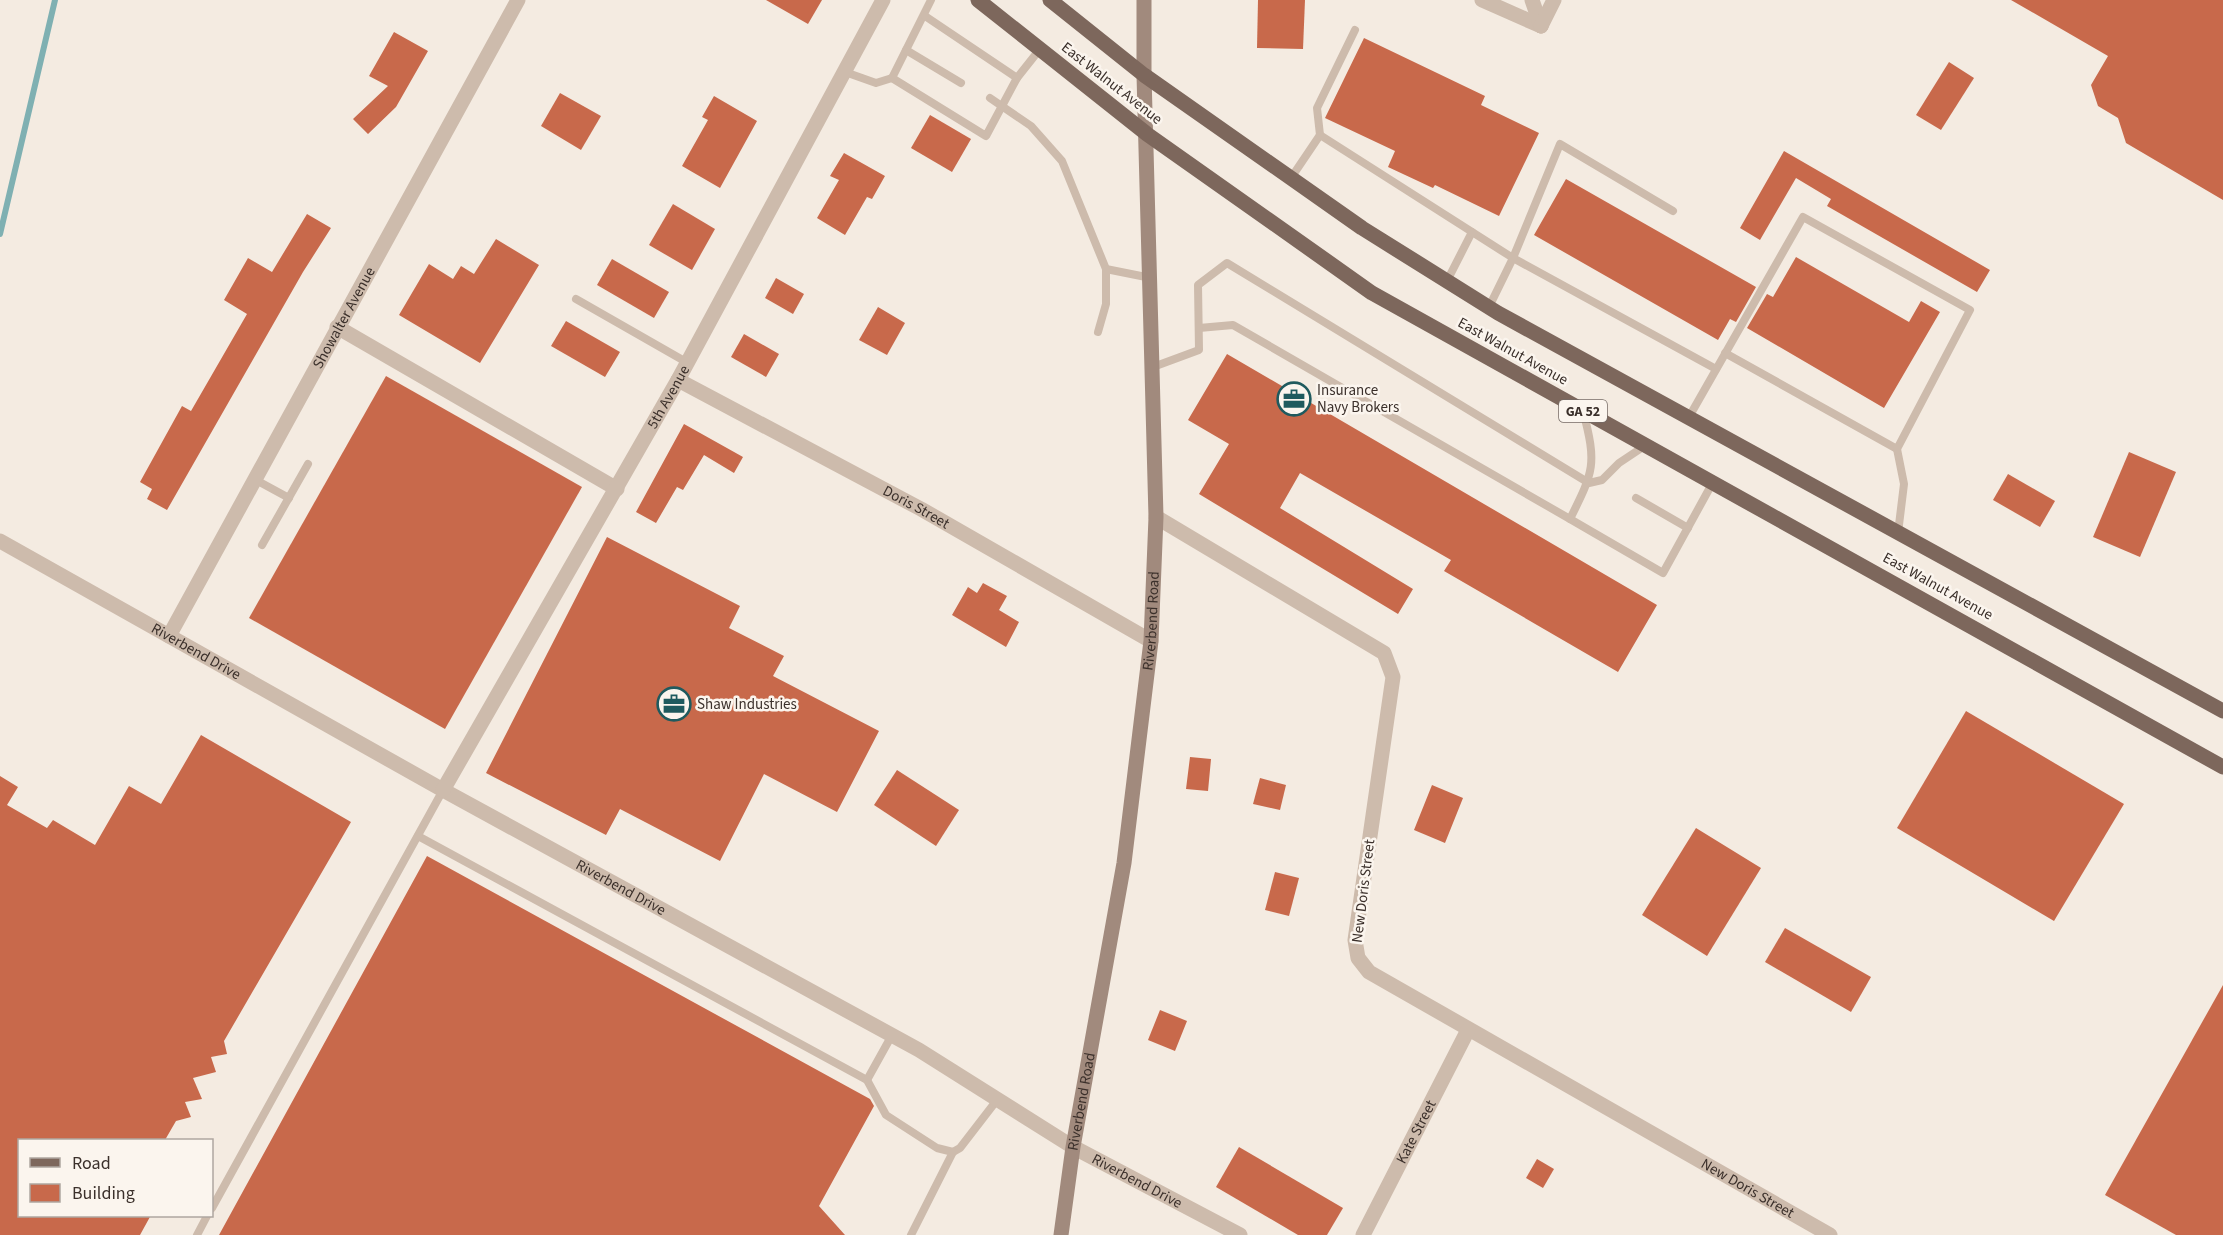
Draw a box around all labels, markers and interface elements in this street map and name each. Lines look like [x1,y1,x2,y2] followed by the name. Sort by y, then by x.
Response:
[1057,37,1167,130] street label: East Walnut Avenue
[308,263,380,373] street label: Showalter Avenue
[1454,312,1572,390] street label: East Walnut Avenue
[642,362,695,433] street label: 5th Avenue
[1317,380,1399,418] place label: Insurance Navy Brokers
[1276,381,1312,417] office icon: Insurance Navy Brokers
[1559,400,1607,422] road number: GA 52
[879,481,953,534] street label: Doris Street
[1879,547,1997,625] street label: East Walnut Avenue
[1137,571,1165,672] street label: Riverbend Road
[147,618,245,685] street label: Riverbend Drive
[656,686,692,722] office icon: Shaw Industries
[697,694,797,715] place label: Shaw Industries
[1347,838,1380,944] street label: New Doris Street
[572,855,670,921] street label: Riverbend Drive
[1063,1051,1101,1152] street label: Riverbend Road
[1391,1096,1441,1167] street label: Kate Street
[18,1139,213,1217] legend
[1088,1149,1186,1214] street label: Riverbend Drive
[72,1151,111,1176] text: Road
[1697,1154,1798,1223] street label: New Doris Street
[72,1181,135,1206] text: Building

